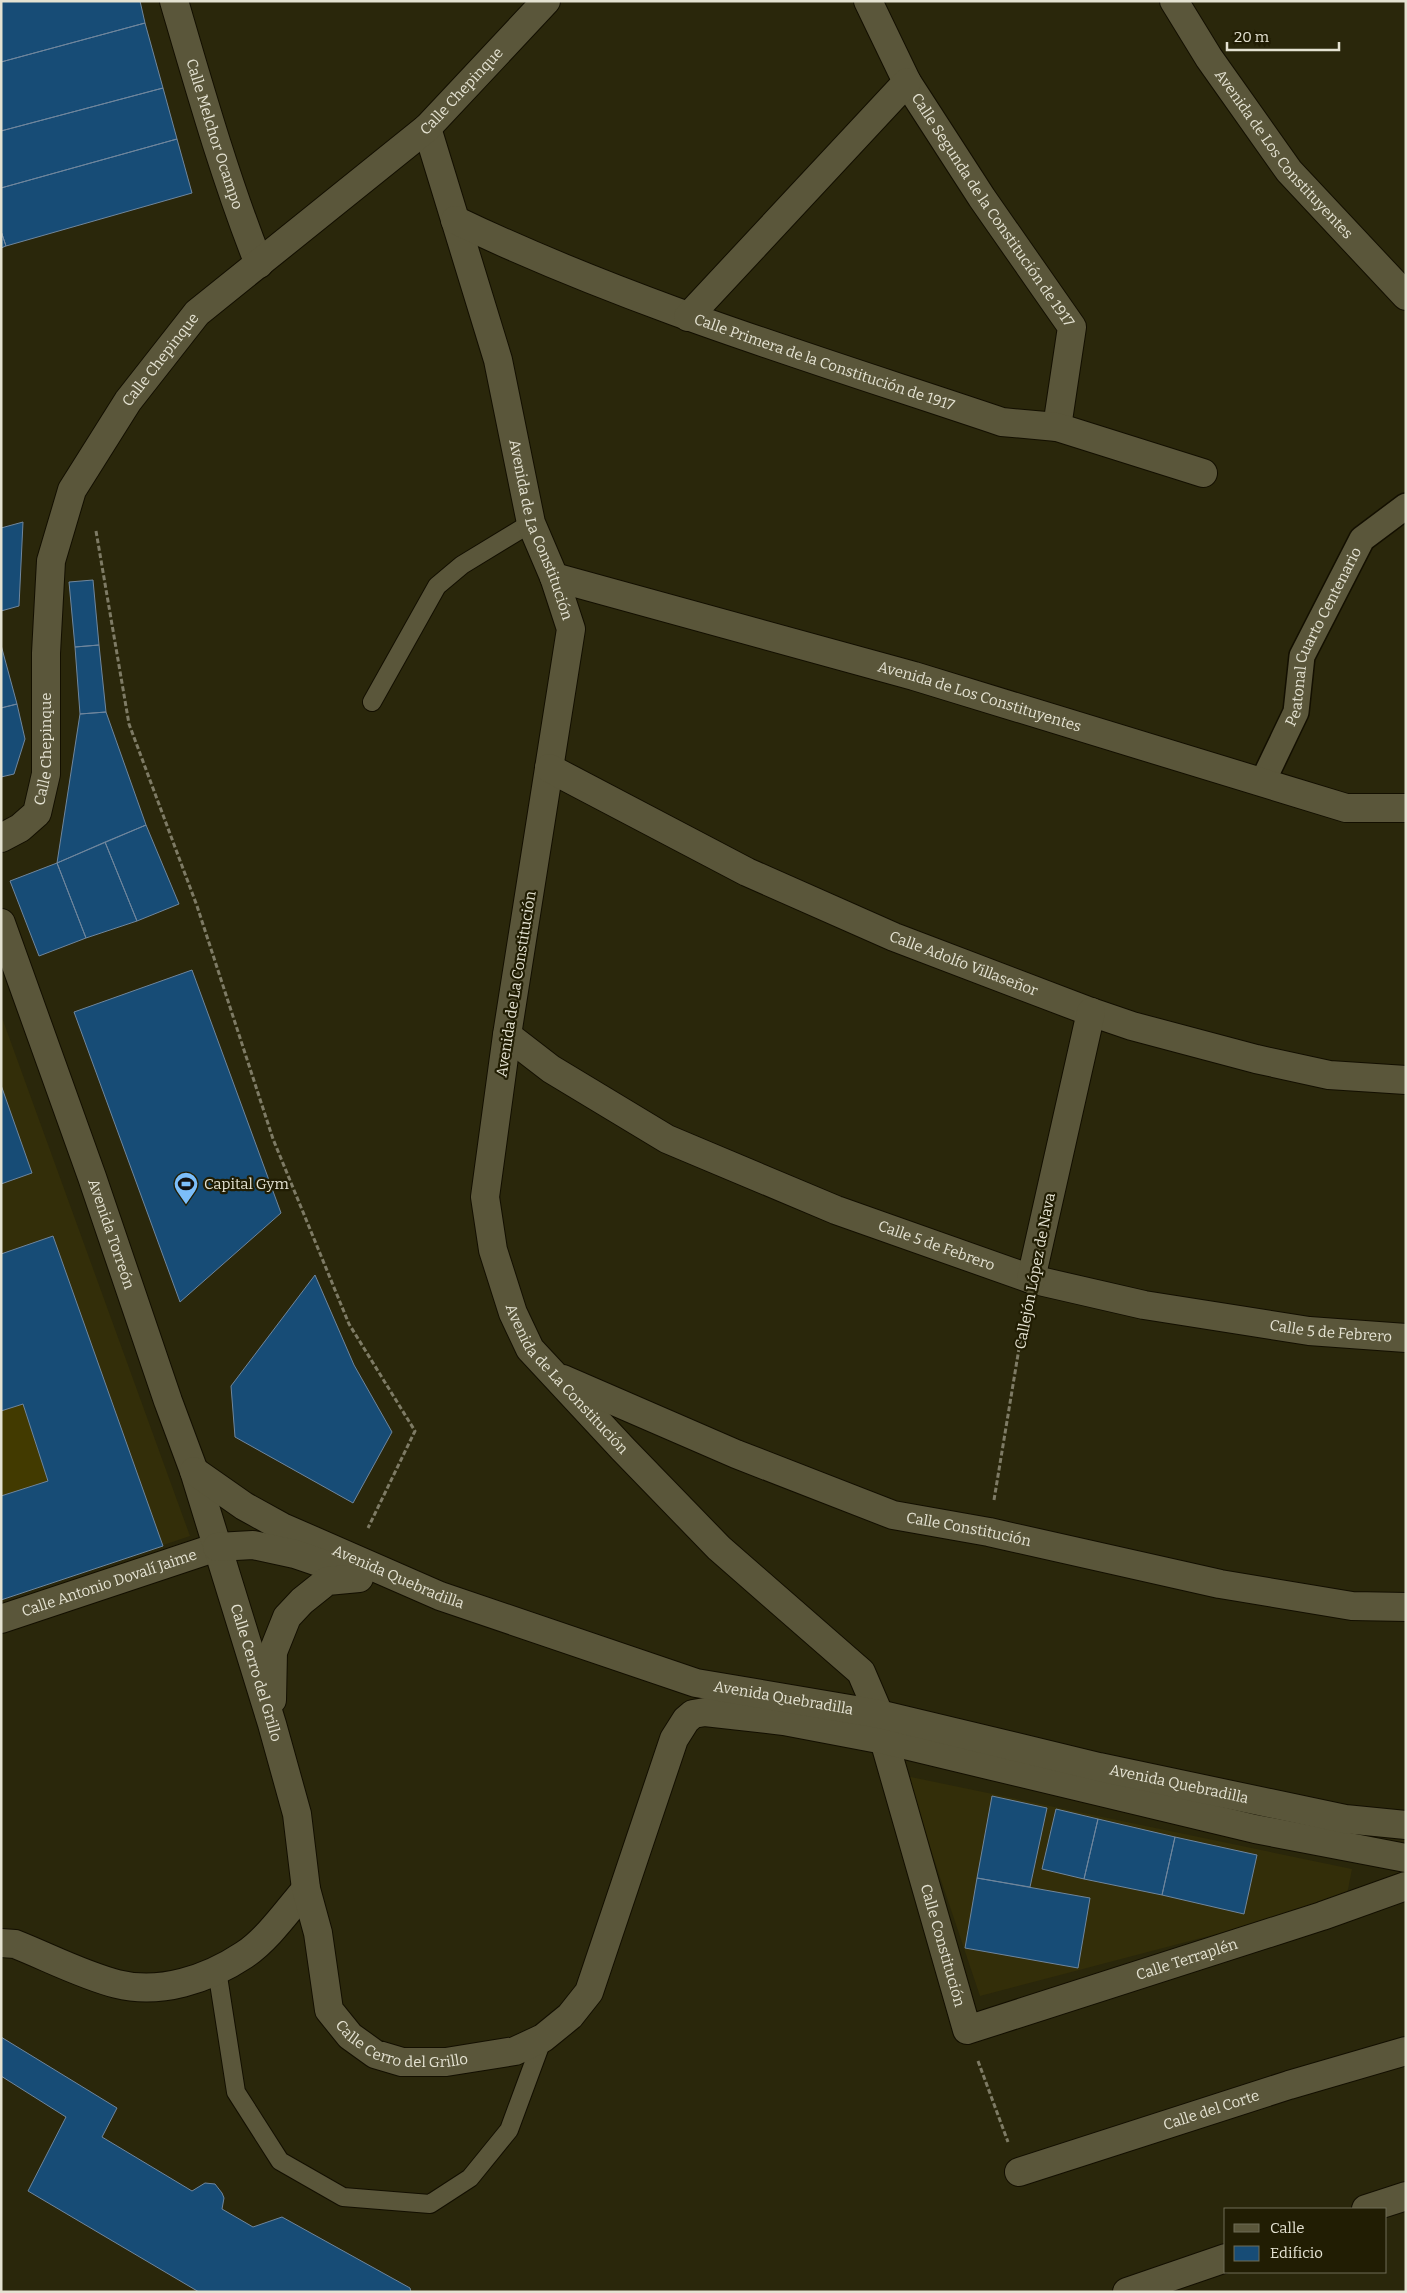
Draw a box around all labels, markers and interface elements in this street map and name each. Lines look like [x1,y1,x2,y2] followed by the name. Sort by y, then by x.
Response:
[1227,20,1340,52] scale bar
[1234,28,1270,46] text: 20 m
[417,44,507,139] street label: Calle Chepinque
[182,57,247,212] street label: Calle Melchor Ocampo
[1211,66,1357,243] street label: Avenida de Los Constituyentes
[908,90,1078,331] street label: Calle Segunda de la Constitución de 1917
[118,309,202,410] street label: Calle Chepinque
[692,310,957,415] street label: Calle Primera de la Constitución de 1917
[505,438,577,623] street label: Avenida de La Constitución
[1282,544,1365,729] street label: Peatonal Cuarto Centenario
[876,657,1084,736] street label: Avenida de Los Constituyentes
[30,692,55,807] street label: Calle Chepinque
[492,889,540,1078] street label: Avenida de La Constitución
[887,927,1041,1000] street label: Calle Adolfo Villaseñor
[173,1171,199,1205] sports icon: Capital Gym
[204,1175,289,1193] place label: Capital Gym
[84,1176,139,1292] street label: Avenida Torreón
[1011,1191,1059,1351] street label: Callejón López de Nava
[876,1217,997,1275] street label: Calle 5 de Febrero
[502,1302,632,1458] street label: Avenida de La Constitución
[1268,1316,1393,1346] street label: Calle 5 de Febrero
[905,1509,1033,1550] street label: Calle Constitución
[330,1541,466,1613] street label: Avenida Quebradilla
[19,1545,199,1620] street label: Calle Antonio Dovalí Jaime
[226,1602,285,1744] street label: Calle Cerro del Grillo
[712,1677,855,1719] street label: Avenida Quebradilla
[1108,1760,1250,1807] street label: Avenida Quebradilla
[917,1882,969,2009] street label: Calle Constitución
[1134,1935,1240,1984] street label: Calle Terraplén
[332,2016,469,2071] street label: Calle Cerro del Grillo
[1161,2086,1262,2134] street label: Calle del Corte
[1224,2208,1387,2273] legend
[1270,2219,1304,2237] text: Calle
[1270,2244,1323,2262] text: Edificio

